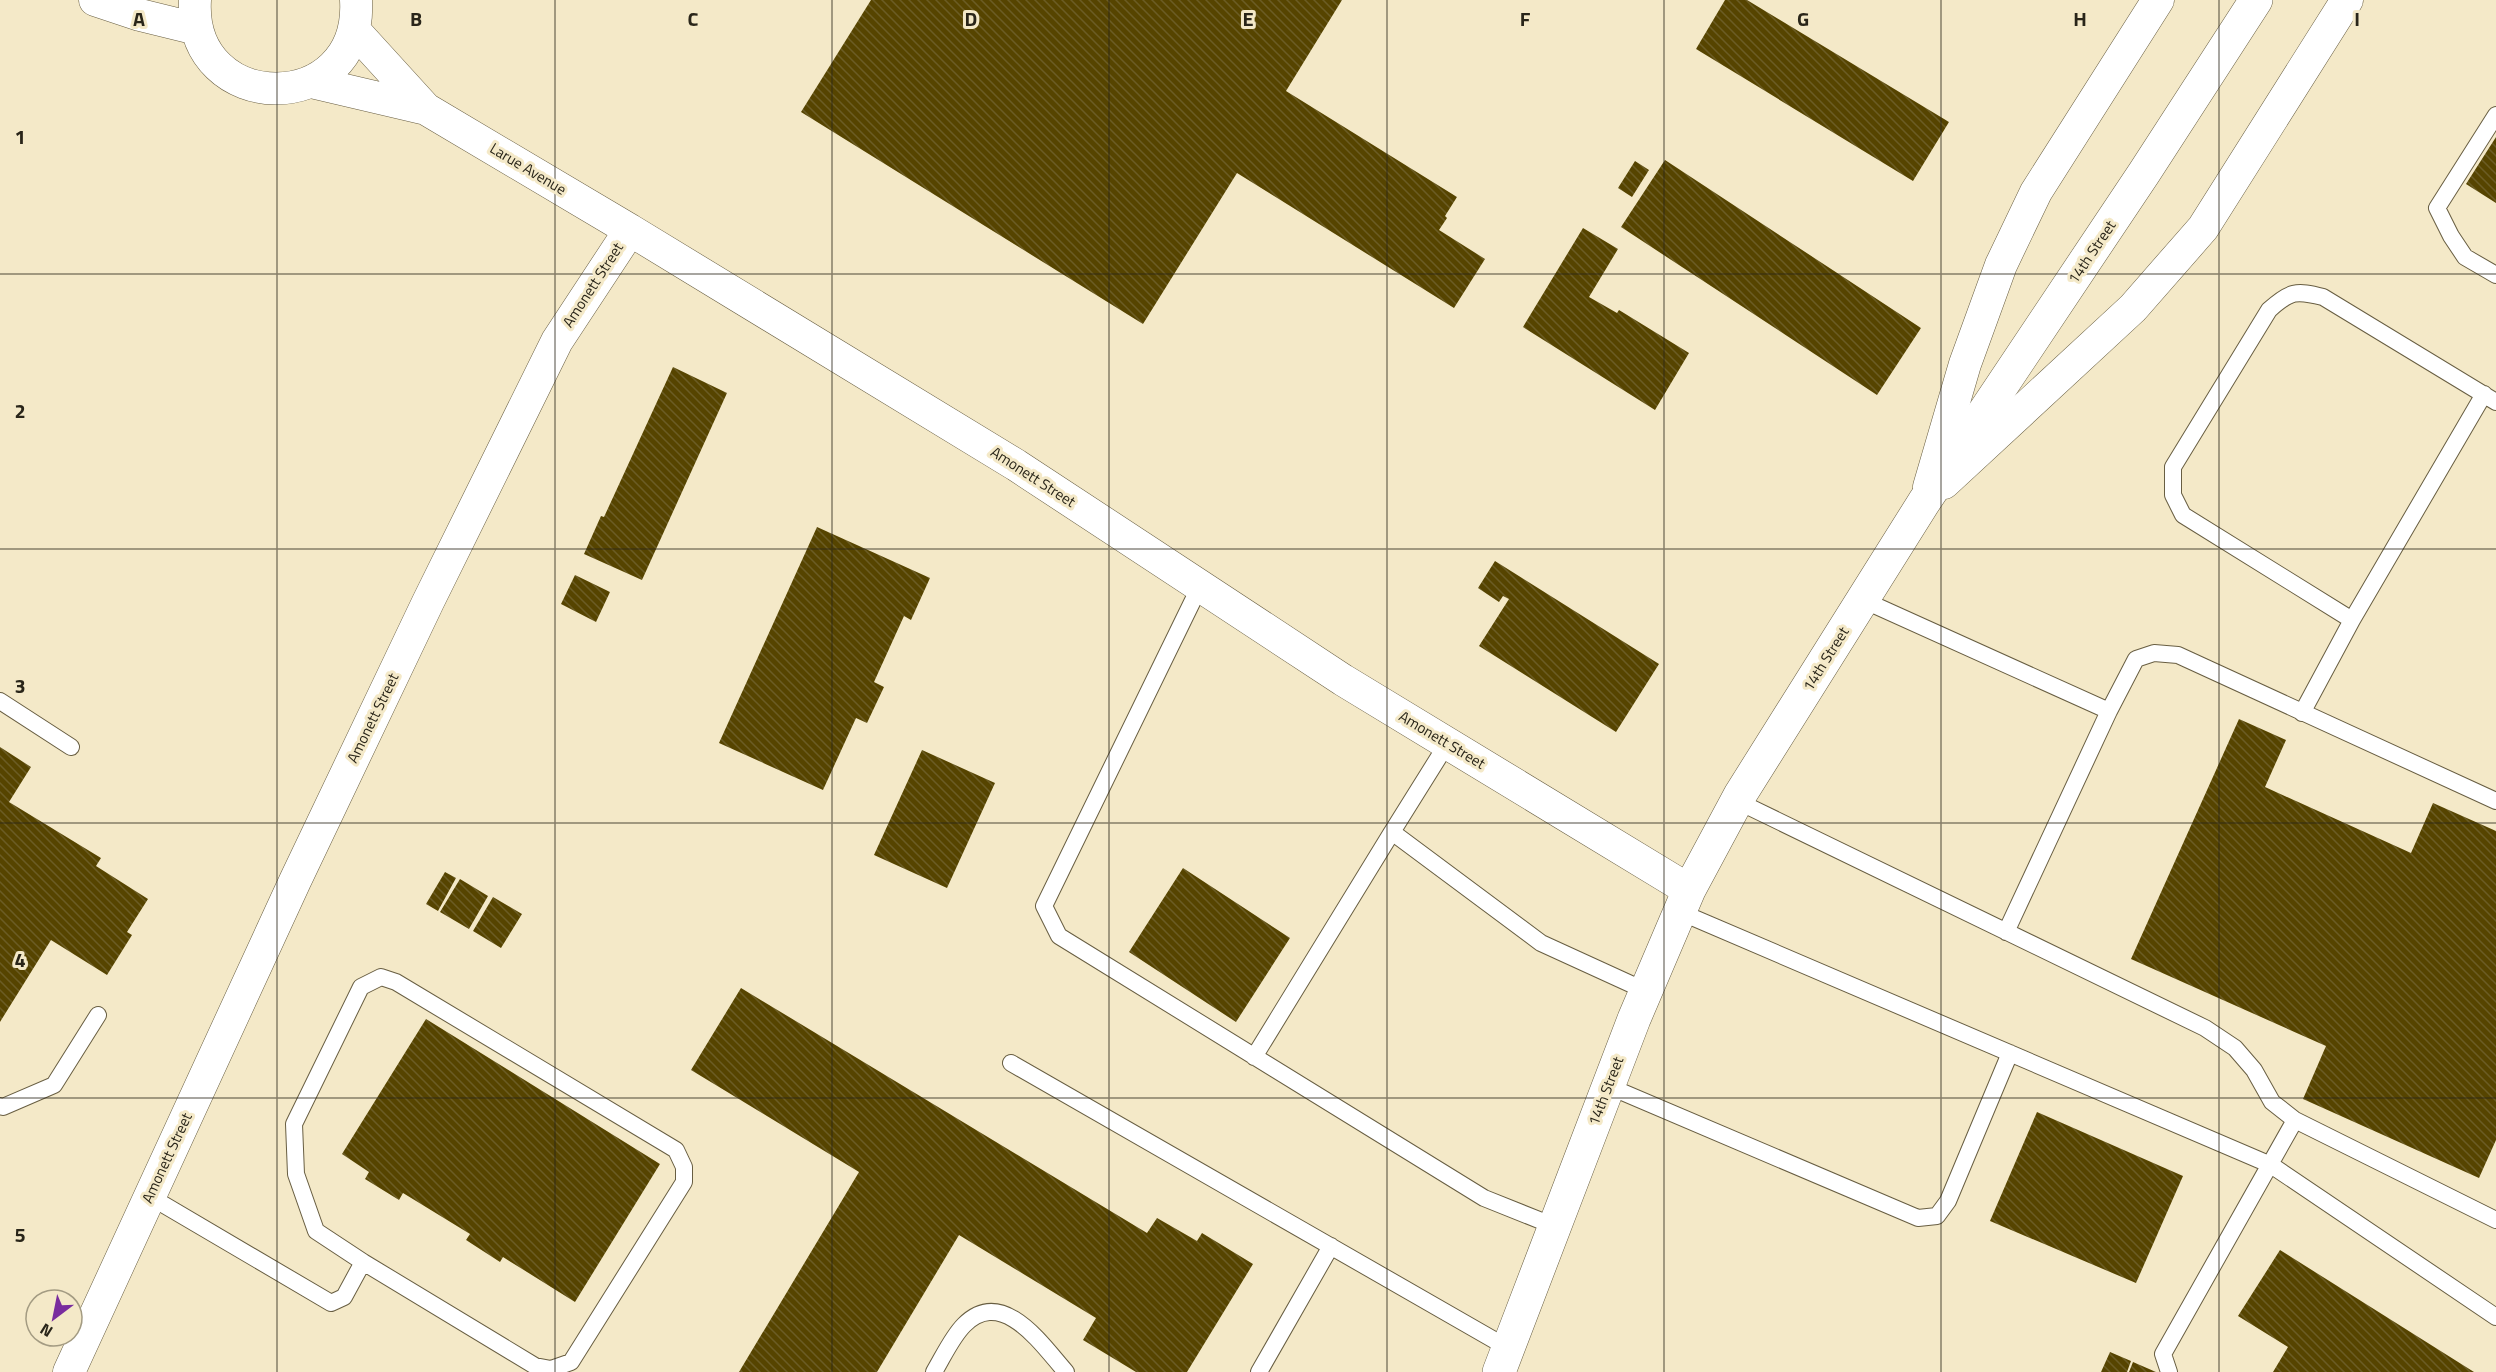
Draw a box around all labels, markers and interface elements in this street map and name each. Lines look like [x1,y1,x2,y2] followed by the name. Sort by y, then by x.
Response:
[133,3,145,34] text: A
[410,3,422,34] text: B
[688,3,699,34] text: C
[965,3,977,34] text: D
[1242,3,1254,34] text: E
[1520,3,1531,34] text: F
[1797,3,1809,34] text: G
[2073,3,2087,34] text: H
[2354,3,2360,34] text: I
[14,121,26,152] text: 1
[486,137,571,200] street label: Larue Avenue
[2062,215,2122,288] street label: 14th Street
[556,237,629,332] street label: Amonett Street
[14,395,26,426] text: 2
[986,440,1081,513] street label: Amonett Street
[1797,621,1855,695] street label: 14th Street
[341,668,405,767] street label: Amonett Street
[14,670,26,701] text: 3
[1395,705,1491,775] street label: Amonett Street
[14,944,26,975] text: 4
[1582,1052,1629,1129] street label: 14th Street
[136,1108,198,1207] street label: Amonett Street
[14,1219,26,1250] text: 5
[24,1288,84,1348] north arrow
[35,1318,57,1344] text: N

